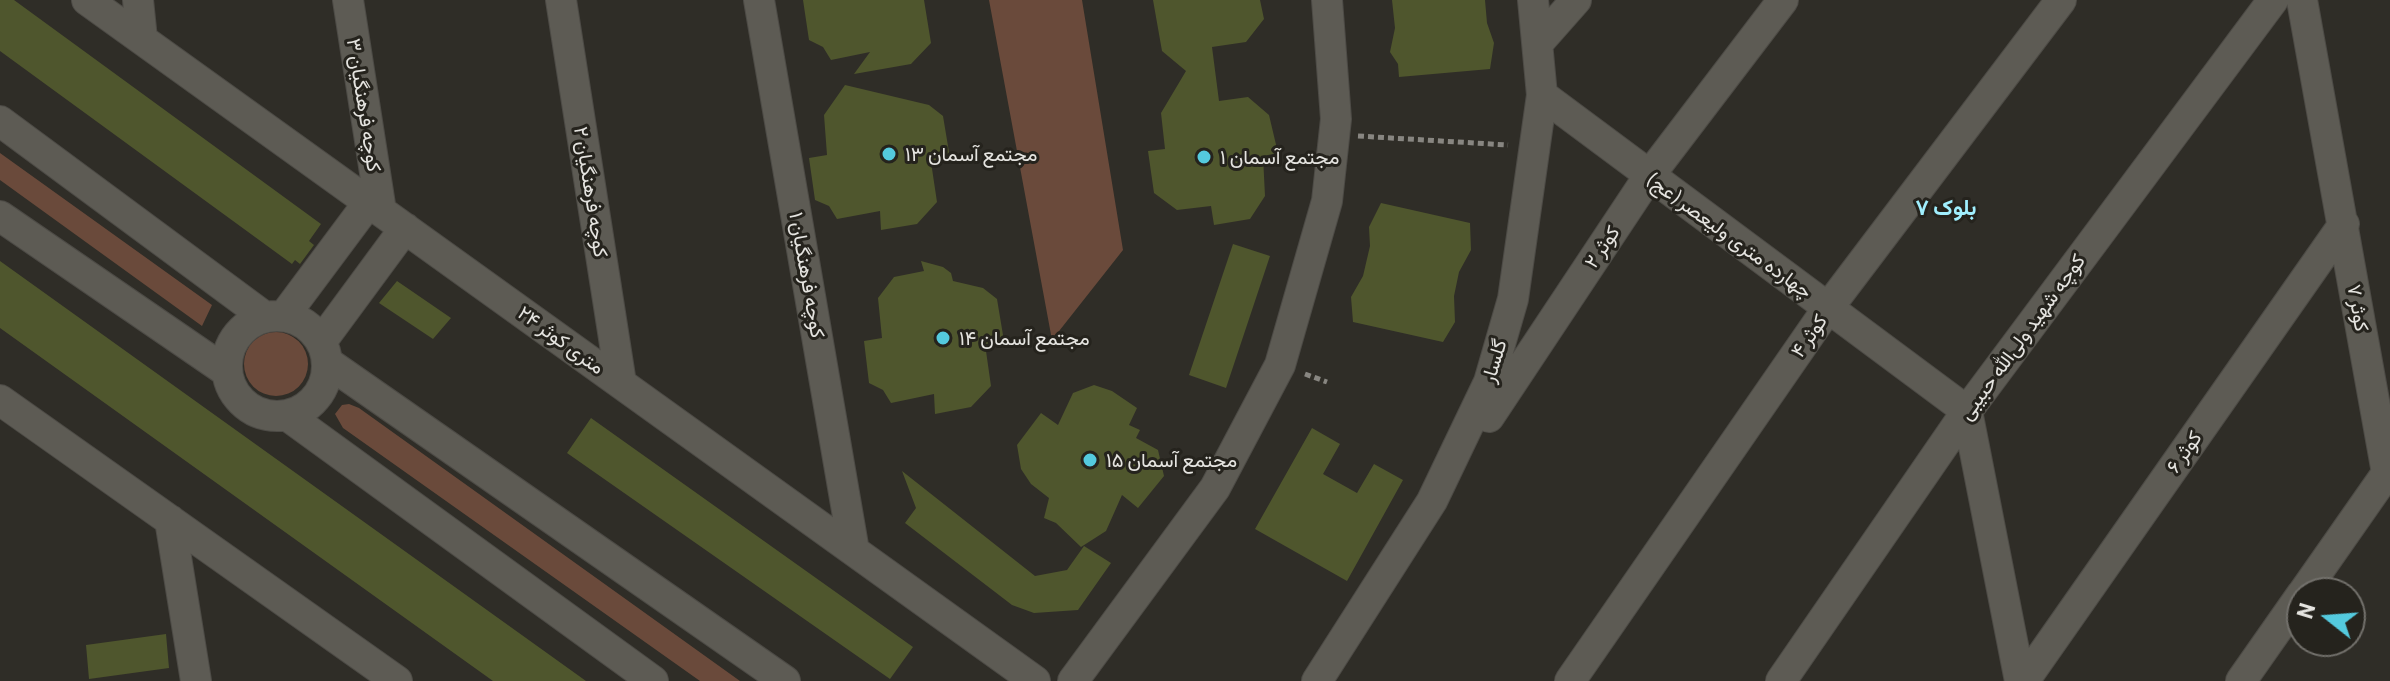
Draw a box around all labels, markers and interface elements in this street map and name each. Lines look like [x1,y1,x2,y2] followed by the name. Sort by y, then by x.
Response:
[342,37,386,173] street label: کوچه فرهنگیان ۳
[569,125,613,259] street label: کوچه فرهنگیان ۲
[905,142,1038,166] place label: مجتمع آسمان ۱۳
[880,145,898,163] marker: مجتمع آسمان ۱۳
[1220,145,1339,169] place label: مجتمع آسمان ۱
[1195,148,1213,166] marker: مجتمع آسمان ۱
[1643,168,1817,304] street label: چهارده متری ولیعصر (عج)
[1915,195,1977,221] district label: بلوک ۷
[784,210,830,340] street label: کوچه فرهنگیان ۱
[1579,221,1625,273] street label: کوثر ۲
[1954,249,2090,425] street label: کوچه شهید ولی‌الله حبیبی
[2342,283,2374,333] street label: کوثر ۷
[513,301,609,379] street label: ۲۴ متری کوثر
[1786,310,1832,362] street label: کوثر ۴
[959,326,1090,350] place label: مجتمع آسمان ۱۴
[934,329,952,347] marker: مجتمع آسمان ۱۴
[1476,336,1512,386] street label: گلسار
[2161,427,2207,477] street label: کوثر ۶
[1106,448,1237,472] place label: مجتمع آسمان ۱۵
[1081,451,1099,469] marker: مجتمع آسمان ۱۵
[2286,577,2366,657] north arrow
[2290,600,2320,621] text: N

